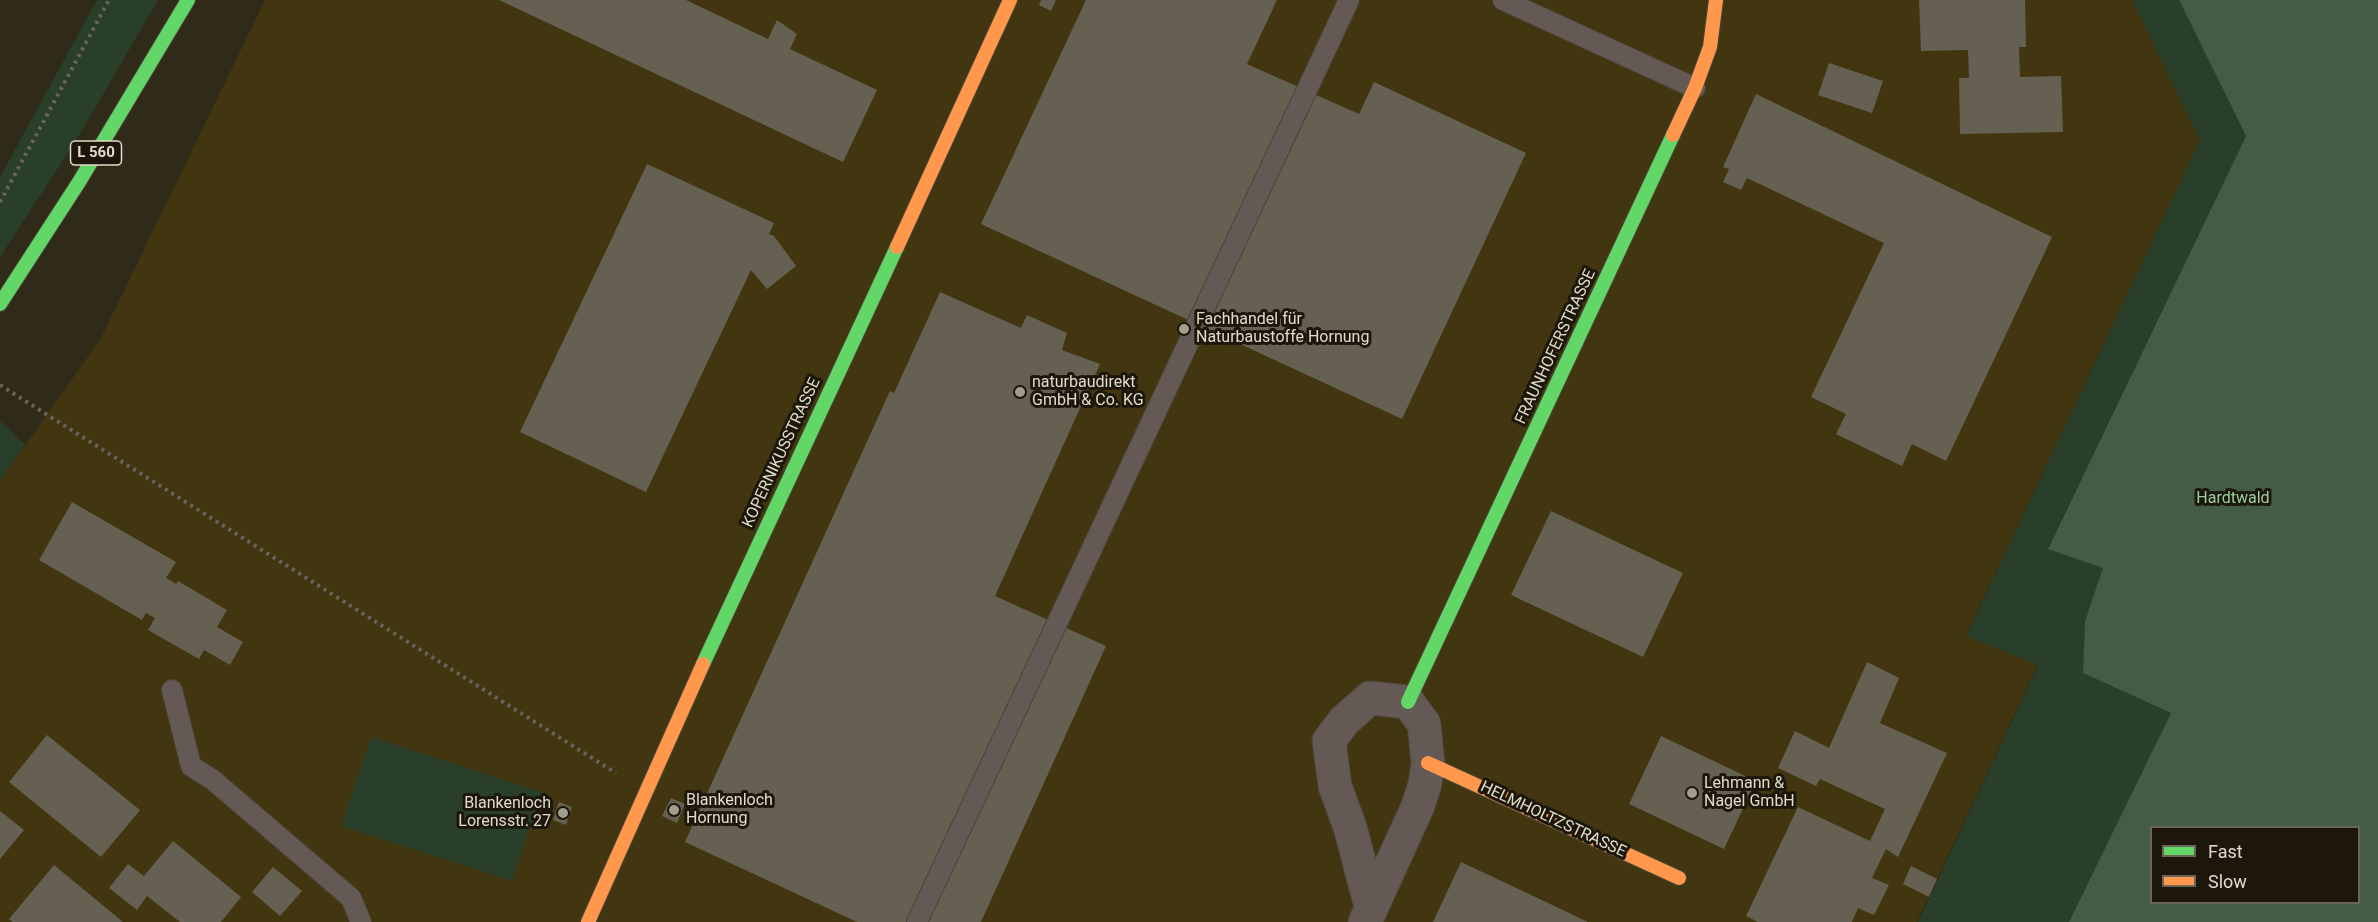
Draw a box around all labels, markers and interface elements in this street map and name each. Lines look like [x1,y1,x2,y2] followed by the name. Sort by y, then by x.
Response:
[70,141,122,165] road number: L 560
[1512,267,1600,427] street label: FRAUNHOFERSTRASSE
[1196,310,1369,348] place label: Fachhandel für Naturbaustoffe Hornung
[1177,322,1191,336] marker: Fachhandel für Naturbaustoffe Hornung
[1032,373,1144,411] place label: naturbaudirekt GmbH & Co. KG
[739,375,825,531] street label: KOPERNIKUSSTRASSE
[1013,385,1027,399] marker: naturbaudirekt GmbH & Co. KG
[2196,489,2270,509] park label: Hardtwald
[1704,774,1795,812] place label: Lehmann & Nagel GmbH
[1477,778,1629,862] street label: HELMHOLTZSTRASSE
[1685,786,1699,800] marker: Lehmann & Nagel GmbH
[686,791,773,829] place label: Blankenloch Hornung
[458,794,551,832] place label: Blankenloch Lorensstr. 27
[667,803,681,817] marker: Blankenloch Hornung
[556,806,570,820] marker: Blankenloch Lorensstr. 27
[2150,826,2360,904] legend
[2208,841,2243,862] text: Fast
[2208,871,2247,892] text: Slow

